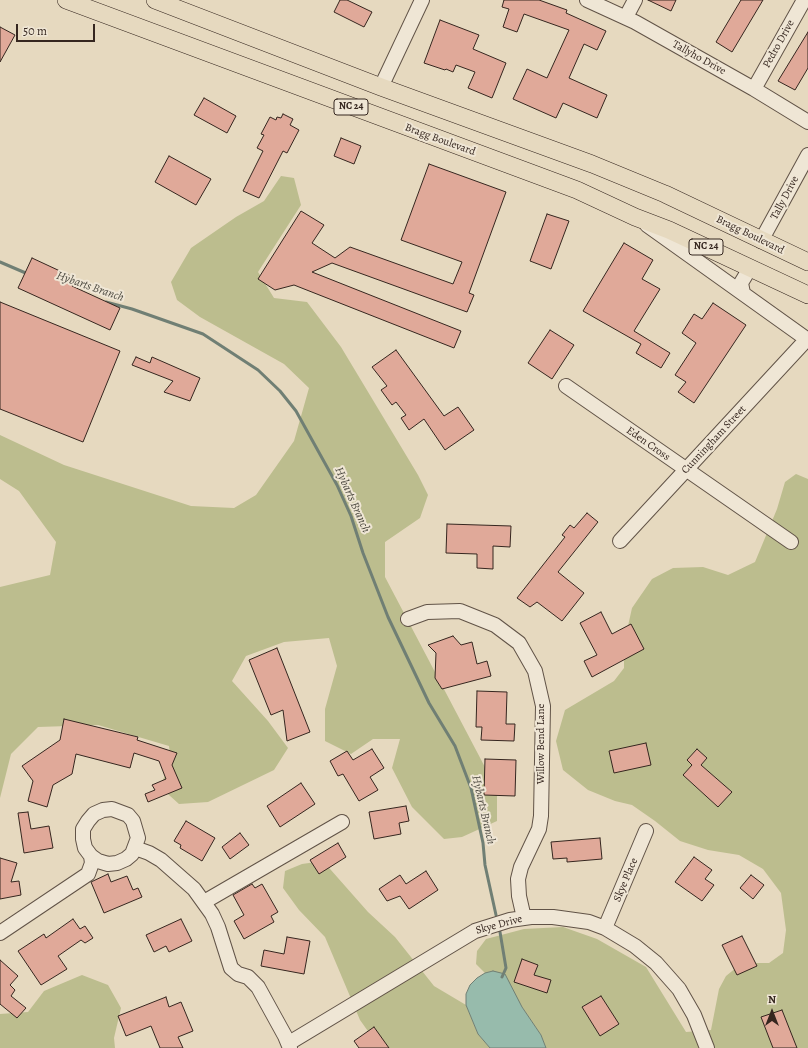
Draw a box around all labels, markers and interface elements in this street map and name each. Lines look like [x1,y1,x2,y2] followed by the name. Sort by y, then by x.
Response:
[18,16,97,42] scale bar
[760,18,798,70] street label: Pedro Drive
[23,23,47,39] text: 50 m
[670,38,728,78] street label: Tallyho Drive
[334,99,368,115] road number: NC 24
[403,121,477,159] street label: Bragg Boulevard
[768,174,802,222] street label: Tally Drive
[714,213,786,257] street label: Bragg Boulevard
[689,239,723,255] road number: NC 24
[54,269,126,305] water label: Hybarts Branch
[679,403,749,477] street label: Cunningham Street
[624,424,672,464] street label: Eden Cross
[331,465,373,535] water label: Hybarts Branch
[534,704,548,784] street label: Willow Bend Lane
[468,774,498,846] water label: Hybarts Branch
[611,856,641,904] street label: Skye Place
[474,912,524,938] street label: Skye Drive
[752,992,792,1032] north arrow
[768,992,776,1007] text: N

